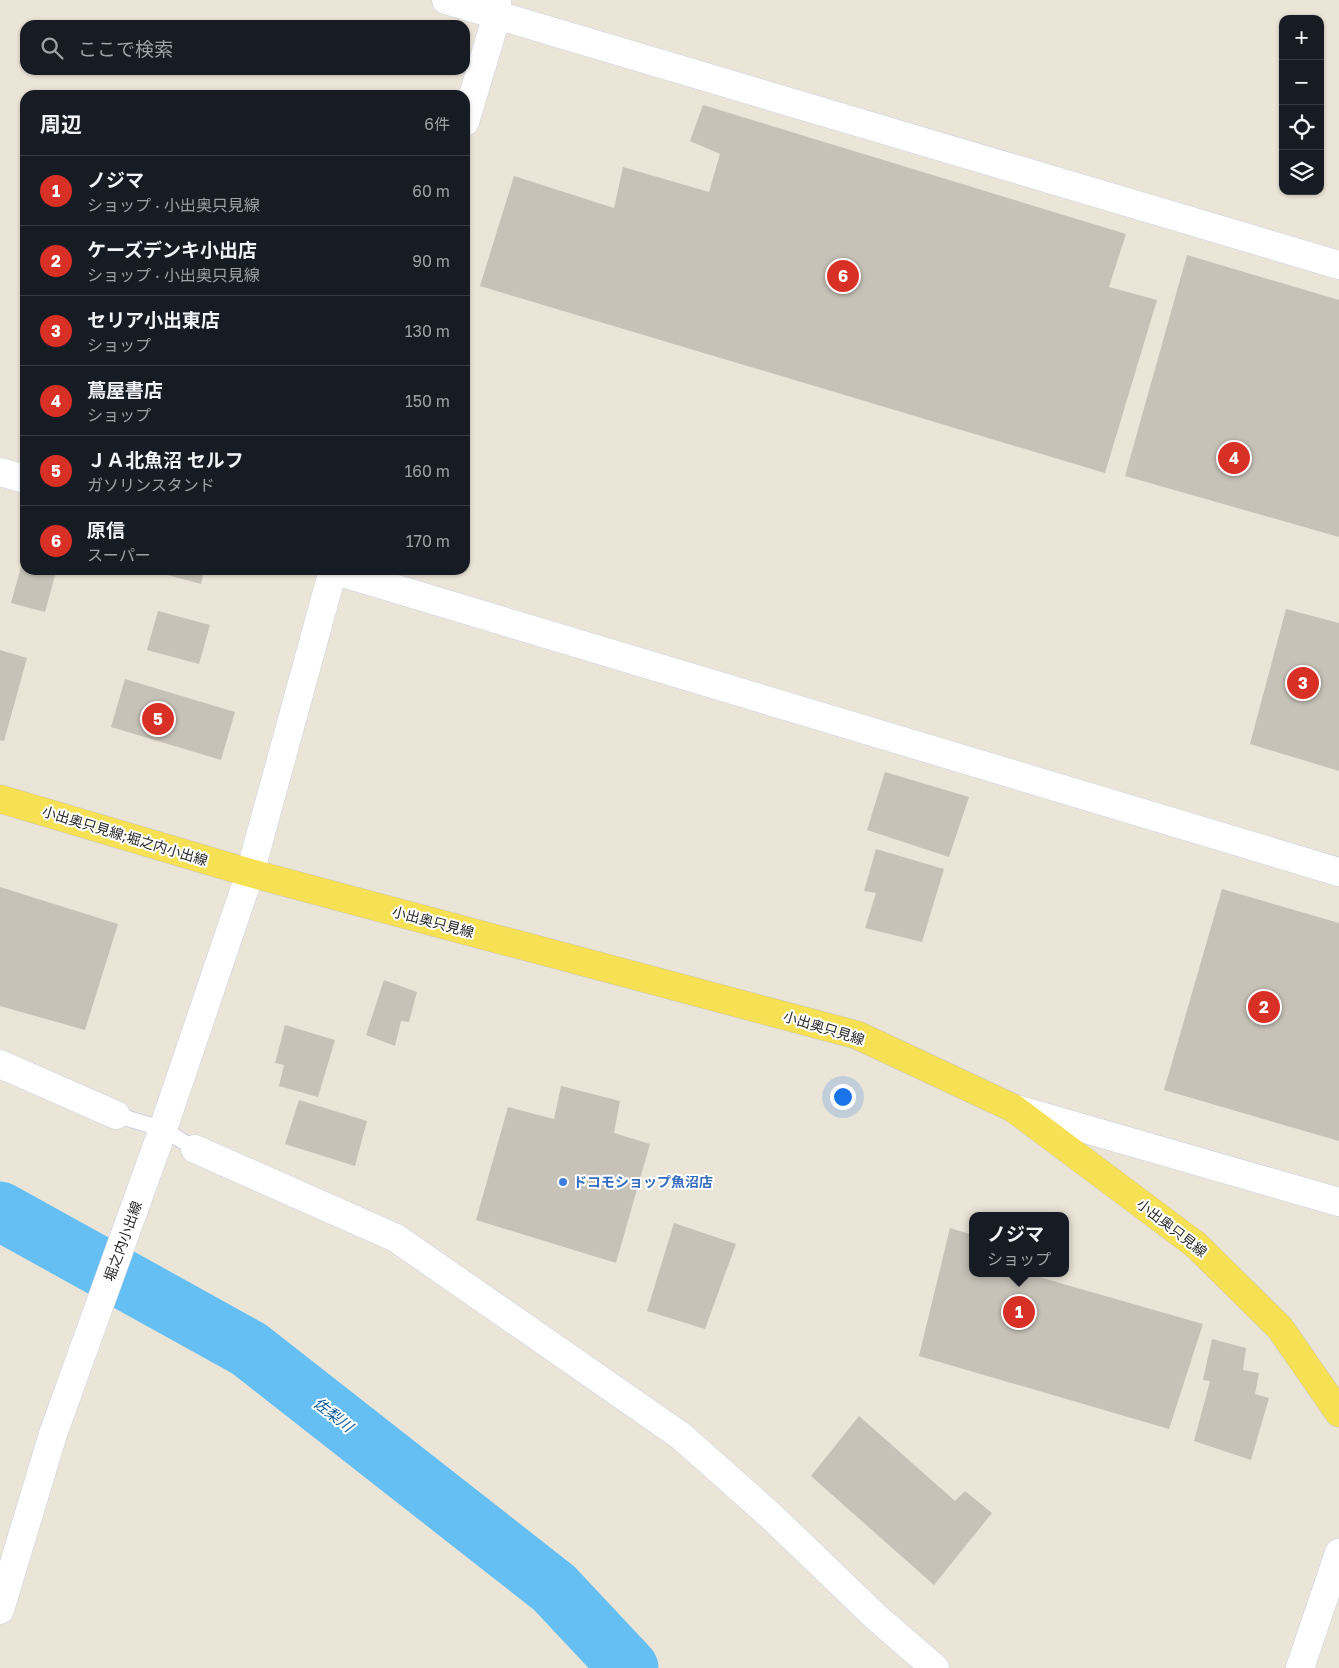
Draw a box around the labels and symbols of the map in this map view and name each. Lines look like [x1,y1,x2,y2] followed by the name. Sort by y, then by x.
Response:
[827,257,859,295] pin: 6
[1218,439,1250,477] pin: 4
[1287,664,1319,702] pin: 3
[142,700,174,738] pin: 5
[40,802,210,869] street label: 小出奥只見線;堀之内小出線
[390,902,476,941] street label: 小出奥只見線
[1248,988,1280,1026] pin: 2
[781,1007,867,1048] street label: 小出奥只見線
[830,1084,856,1110] your location
[573,1173,713,1190] place label: ドコモショップ魚沼店
[557,1176,569,1188] marker: ドコモショップ魚沼店
[1134,1195,1211,1260] street label: 小出奥只見線
[100,1198,145,1283] street label: 堀之内小出線
[1003,1293,1035,1331] pin: 1
[310,1393,358,1436] water label: 佐梨川

